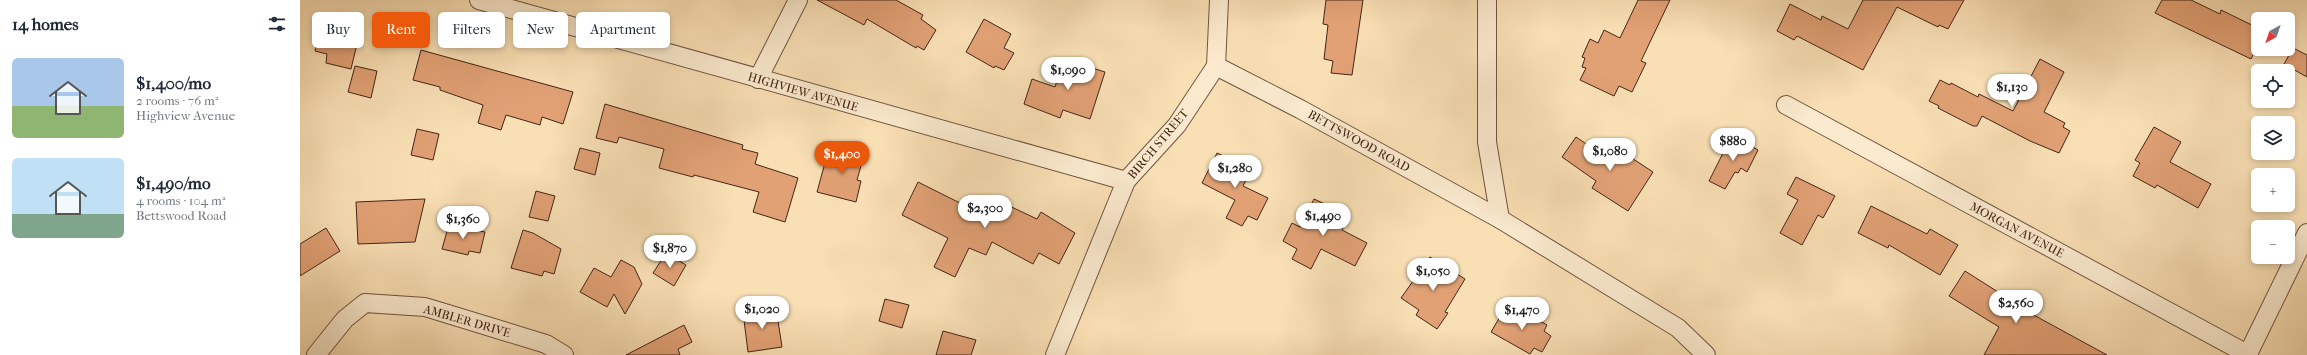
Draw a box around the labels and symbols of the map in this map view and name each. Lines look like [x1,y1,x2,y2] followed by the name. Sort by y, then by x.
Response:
[2251,12,2295,56] north arrow
[1035,57,1101,91] pin: $1,090
[746,70,860,114] street label: HIGHVIEW AVENUE
[1979,74,2045,108] pin: $1,130
[1125,106,1192,182] street label: BIRCH STREET
[1306,107,1412,175] street label: BETTSWOOD ROAD
[1709,128,1757,162] pin: $880
[1577,138,1643,172] pin: $1,080
[809,141,875,175] pin: $1,400
[1202,155,1268,189] pin: $1,280
[952,195,1018,229] pin: $2,300
[1968,199,2066,261] street label: MORGAN AVENUE
[1290,203,1356,237] pin: $1,490
[430,206,496,240] pin: $1,360
[637,235,703,269] pin: $1,870
[1400,258,1466,292] pin: $1,050
[1983,290,2049,324] pin: $2,560
[729,296,795,330] pin: $1,020
[1489,297,1555,331] pin: $1,470
[421,302,512,340] street label: AMBLER DRIVE

